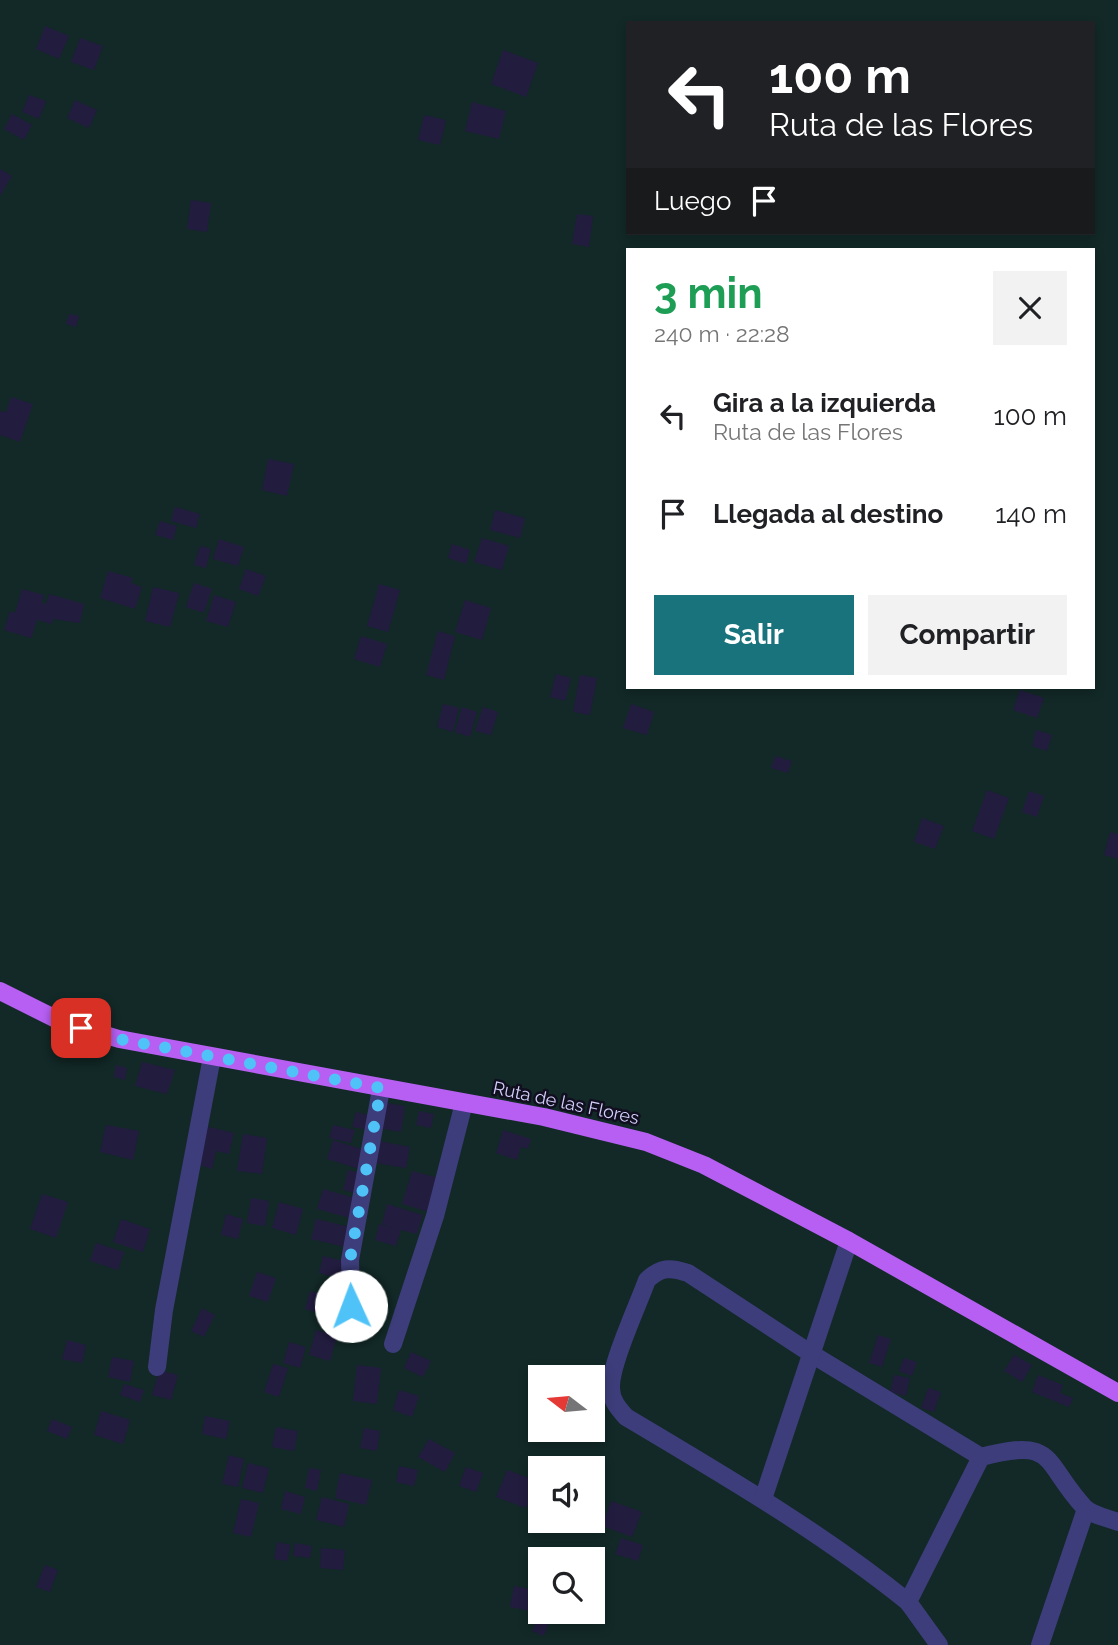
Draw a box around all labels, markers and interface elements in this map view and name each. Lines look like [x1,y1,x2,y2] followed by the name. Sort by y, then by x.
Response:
[769,47,911,104] text: 100 m
[654,49,745,140] icon: left
[769,106,1033,143] text: Ruta de las Flores
[745,182,783,220] icon: arrive
[654,186,731,216] text: Luego
[654,269,763,318] text: 3 min
[993,271,1067,345] button: close
[654,320,790,347] text: 240 m · 22:28
[713,388,936,418] text: Gira a la izquierda
[654,397,692,435] icon: left
[994,401,1067,431] text: 100 m
[713,418,903,445] text: Ruta de las Flores
[654,495,692,533] icon: arrive
[713,499,943,529] text: Llegada al destino
[995,499,1067,529] text: 140 m
[654,595,854,675] button: Salir
[868,595,1067,675] button: Compartir
[51,998,111,1058] pin
[62,1009,100,1047] icon: arrive
[491,1077,641,1128] street label: Ruta de las Flores
[314,1269,388,1343] position arrow
[528,1365,606,1442] north arrow
[528,1365,605,1624] map controls
[528,1456,605,1533] button: sound
[528,1547,605,1624] button: search

